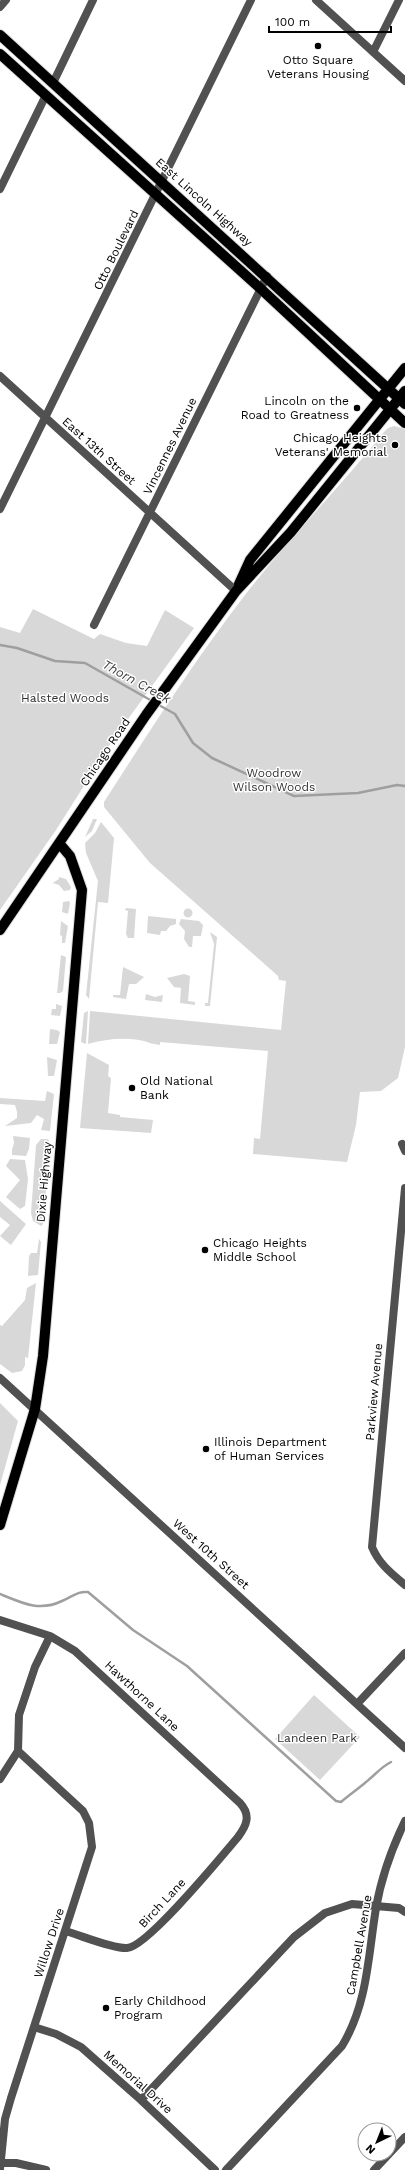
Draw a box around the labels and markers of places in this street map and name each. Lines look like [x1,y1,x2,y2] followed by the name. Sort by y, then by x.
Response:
[313,41,323,51] marker: Otto Square Veterans Housing
[267,53,370,81] place label: Otto Square Veterans Housing
[241,394,349,422] place label: Lincoln on the Road to Greatness
[352,403,362,413] marker: Lincoln on the Road to Greatness
[275,431,387,459] place label: Chicago Heights Veterans' Memorial
[390,440,400,450] marker: Chicago Heights Veterans' Memorial
[140,1074,213,1102] place label: Old National Bank
[127,1083,137,1093] marker: Old National Bank
[213,1236,307,1264] place label: Chicago Heights Middle School
[200,1245,210,1255] marker: Chicago Heights Middle School
[214,1435,326,1463] place label: Illinois Department of Human Services
[201,1444,211,1454] marker: Illinois Department of Human Services
[114,1994,206,2022] place label: Early Childhood Program
[101,2003,111,2013] marker: Early Childhood Program

